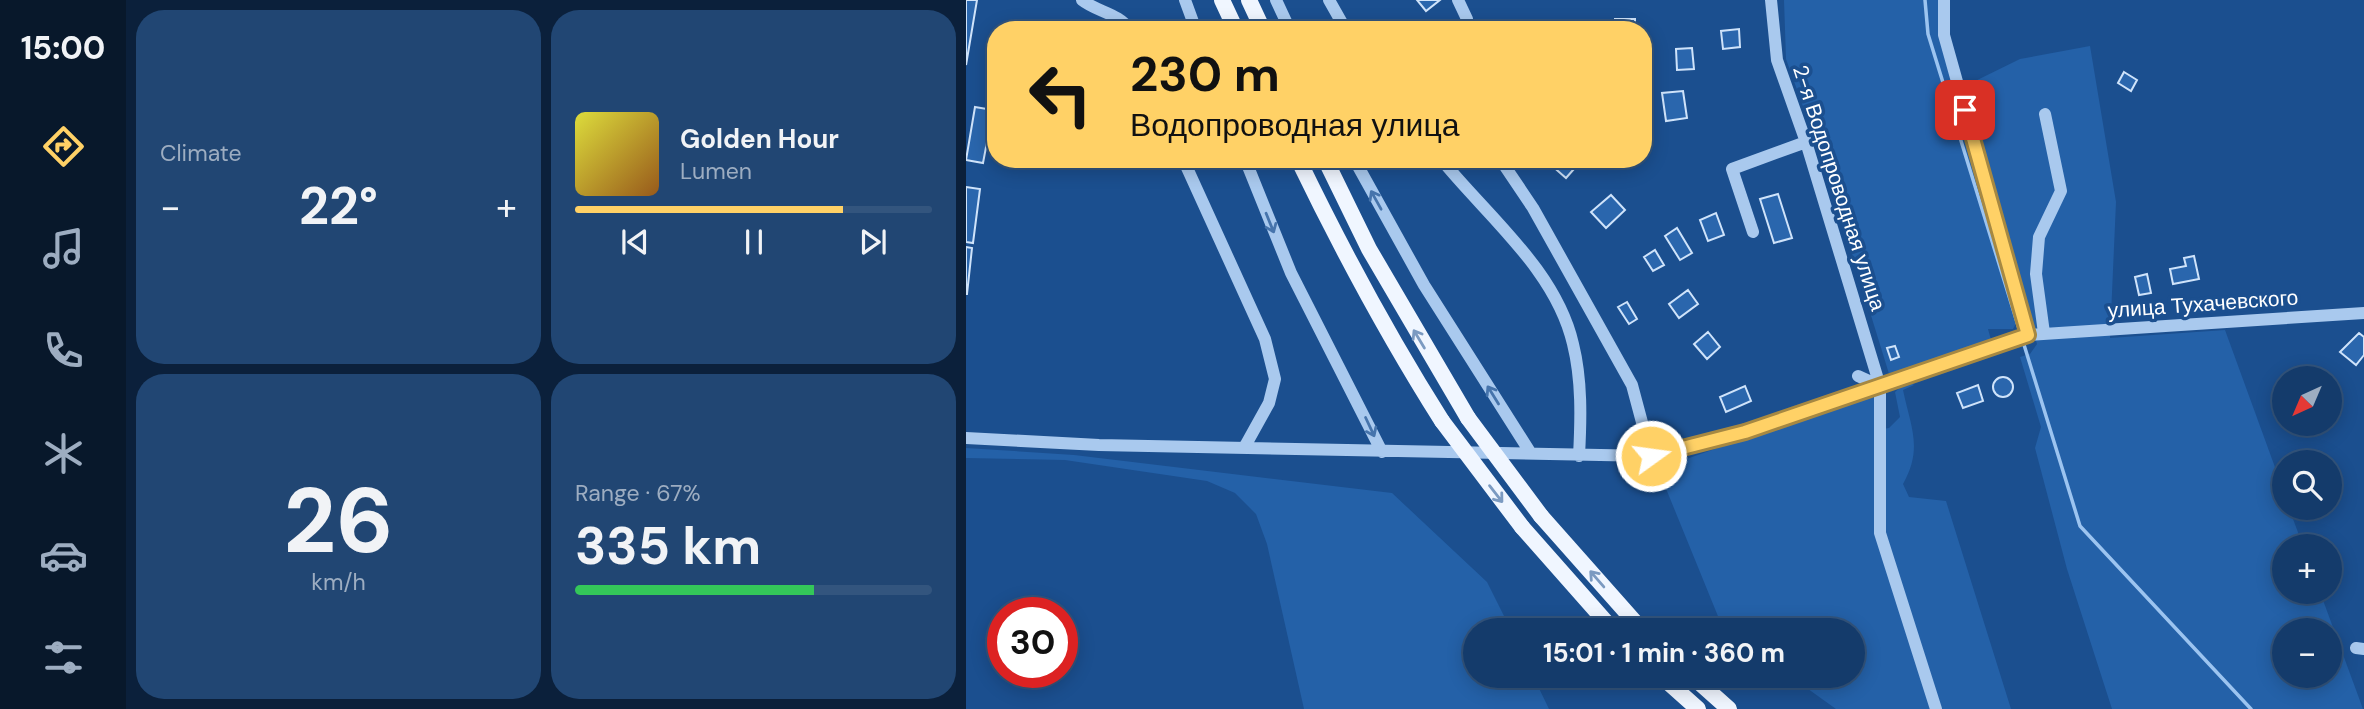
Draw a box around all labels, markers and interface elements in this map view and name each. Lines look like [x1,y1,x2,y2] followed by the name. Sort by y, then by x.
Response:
[21,27,105,69] text: 15:00
[1130,42,1280,106] text: 230 m
[1015,49,1106,140] icon: left
[1786,62,1892,315] street label: 2-я Водопроводная улица
[1935,80,1995,140] pin
[1946,91,1984,129] icon: arrive
[1130,104,1460,146] text: Водопроводная улица
[39,122,88,171] icon: directions
[680,122,839,156] text: Golden Hour
[160,138,242,168] text: Climate
[680,156,752,186] text: Lumen
[299,172,378,240] text: 22°
[160,182,181,232] text: −
[496,182,517,232] text: +
[1369,190,1383,210] one-way arrow
[1265,211,1278,233] one-way arrow
[616,223,654,261] icon: previous
[735,223,773,261] icon: pause
[854,223,892,261] icon: next
[39,224,88,273] icon: music
[2107,283,2299,325] street label: улица Тухачевского
[39,326,88,375] icon: phone
[1412,329,1426,349] one-way arrow
[2272,366,2342,436] north arrow
[2272,366,2342,688] map controls
[1486,385,1500,405] one-way arrow
[1364,416,1377,437] one-way arrow
[1614,419,1688,493] position arrow
[39,429,88,478] icon: climate
[2272,450,2342,520] button: search
[283,462,394,580] text: 26
[575,478,701,508] text: Range · 67%
[1488,484,1503,503] one-way arrow
[575,512,761,580] text: 335 km
[39,531,88,580] icon: car
[2272,534,2342,604] button: +
[311,567,366,597] text: km/h
[1589,570,1605,588] one-way arrow
[987,597,1078,688] speed limit sign: 30
[2272,618,2342,688] button: −
[39,633,88,682] icon: filters
[1543,636,1785,670] text: 15:01 · 1 min · 360 m

